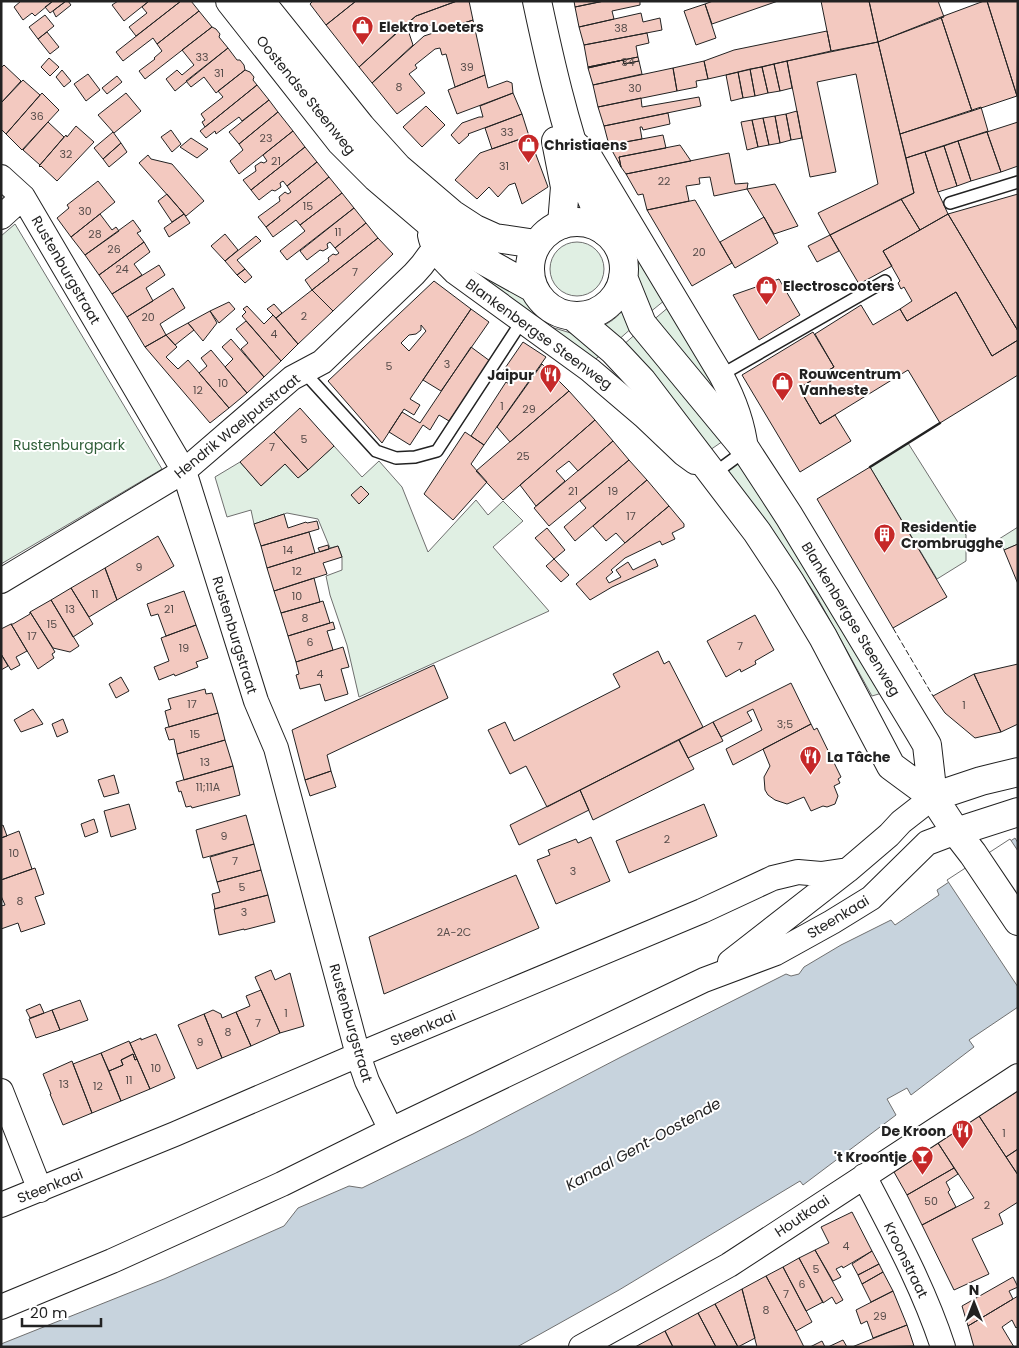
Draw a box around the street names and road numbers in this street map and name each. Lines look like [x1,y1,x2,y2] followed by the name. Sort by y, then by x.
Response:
[252,31,360,159] street label: Oostendse Steenweg
[27,212,105,328] street label: Rustenburgstraat
[461,274,617,394] street label: Blankenbergse Steenweg
[170,369,304,483] street label: Hendrik Waelputstraat
[797,538,905,700] street label: Blankenbergse Steenweg
[208,574,262,696] street label: Rustenburgstraat
[803,891,873,943] street label: Steenkaai
[325,961,377,1085] street label: Rustenburgstraat
[387,1005,459,1051] street label: Steenkaai
[14,1164,86,1208] street label: Steenkaai
[771,1190,833,1242] street label: Houtkaai
[879,1219,933,1301] street label: Kroonstraat

